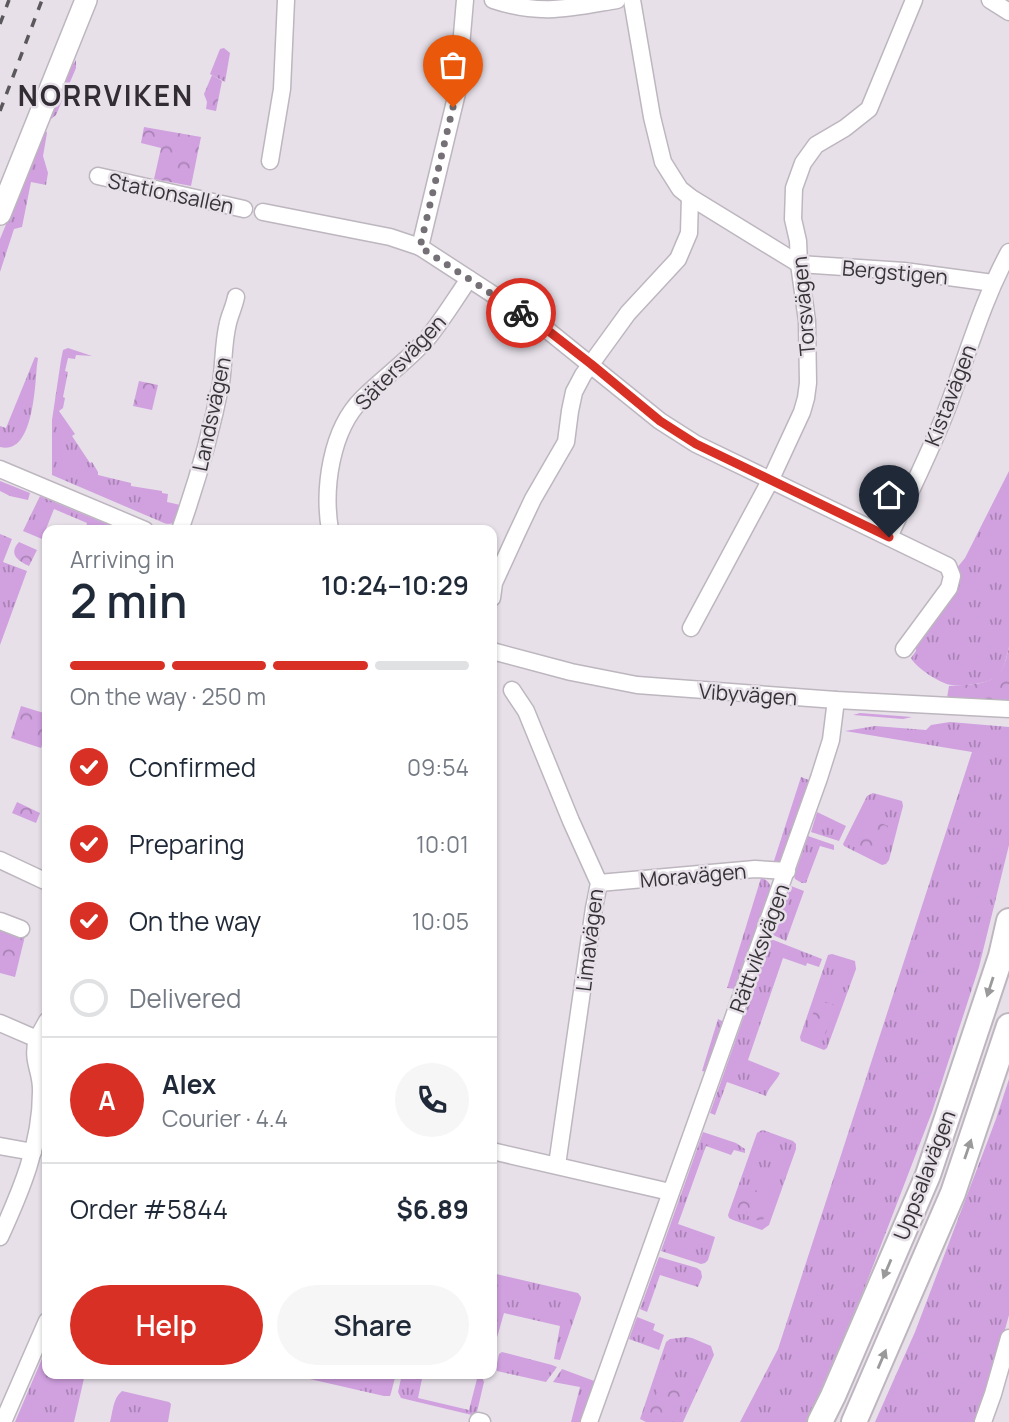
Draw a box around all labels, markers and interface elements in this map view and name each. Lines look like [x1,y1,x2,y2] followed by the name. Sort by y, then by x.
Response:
[423,35,483,107] pin
[434,46,472,84] icon: bag
[18,76,194,114] district label: NORRVIKEN
[105,166,237,220] street label: Stationsallén
[841,253,949,291] street label: Bergstigen
[785,255,821,357] street label: Torsvägen
[486,278,556,348] courier
[502,294,540,332] icon: bike
[348,308,452,416] street label: Sätersvägen
[918,340,982,450] street label: Kistavägen
[185,354,237,474] street label: Landsvägen
[859,465,919,537] pin
[870,476,908,514] icon: home
[70,543,175,575] text: Arriving in
[321,567,469,603] text: 10:24–10:29
[70,569,187,632] text: 2 min
[698,677,798,711] street label: Vibyvägen
[70,680,266,712] text: On the way · 250 m
[70,748,108,786] icon: check
[129,749,256,785] text: Confirmed
[407,751,469,783] text: 09:54
[70,825,108,863] icon: check
[129,826,245,862] text: Preparing
[416,828,469,860] text: 10:01
[638,856,748,894] street label: Moravägen
[723,880,795,1016] street label: Rättviksvägen
[569,887,609,993] street label: Limavägen
[70,902,108,940] icon: check
[129,903,261,939] text: On the way
[412,905,469,937] text: 10:05
[985,977,995,998] one-way arrow
[129,980,241,1016] text: Delivered
[395,1063,469,1137] button: phone
[162,1066,216,1102] text: Alex
[98,1082,116,1118] text: A
[162,1102,288,1134] text: Courier · 4.4
[886,1106,962,1244] street label: Uppsalavägen
[963,1138,974,1159] one-way arrow
[70,1191,228,1227] text: Order #5844
[397,1191,469,1227] text: $6.89
[881,1259,892,1280] one-way arrow
[70,1285,263,1365] button: Help
[277,1285,469,1365] button: Share
[877,1349,888,1370] one-way arrow

